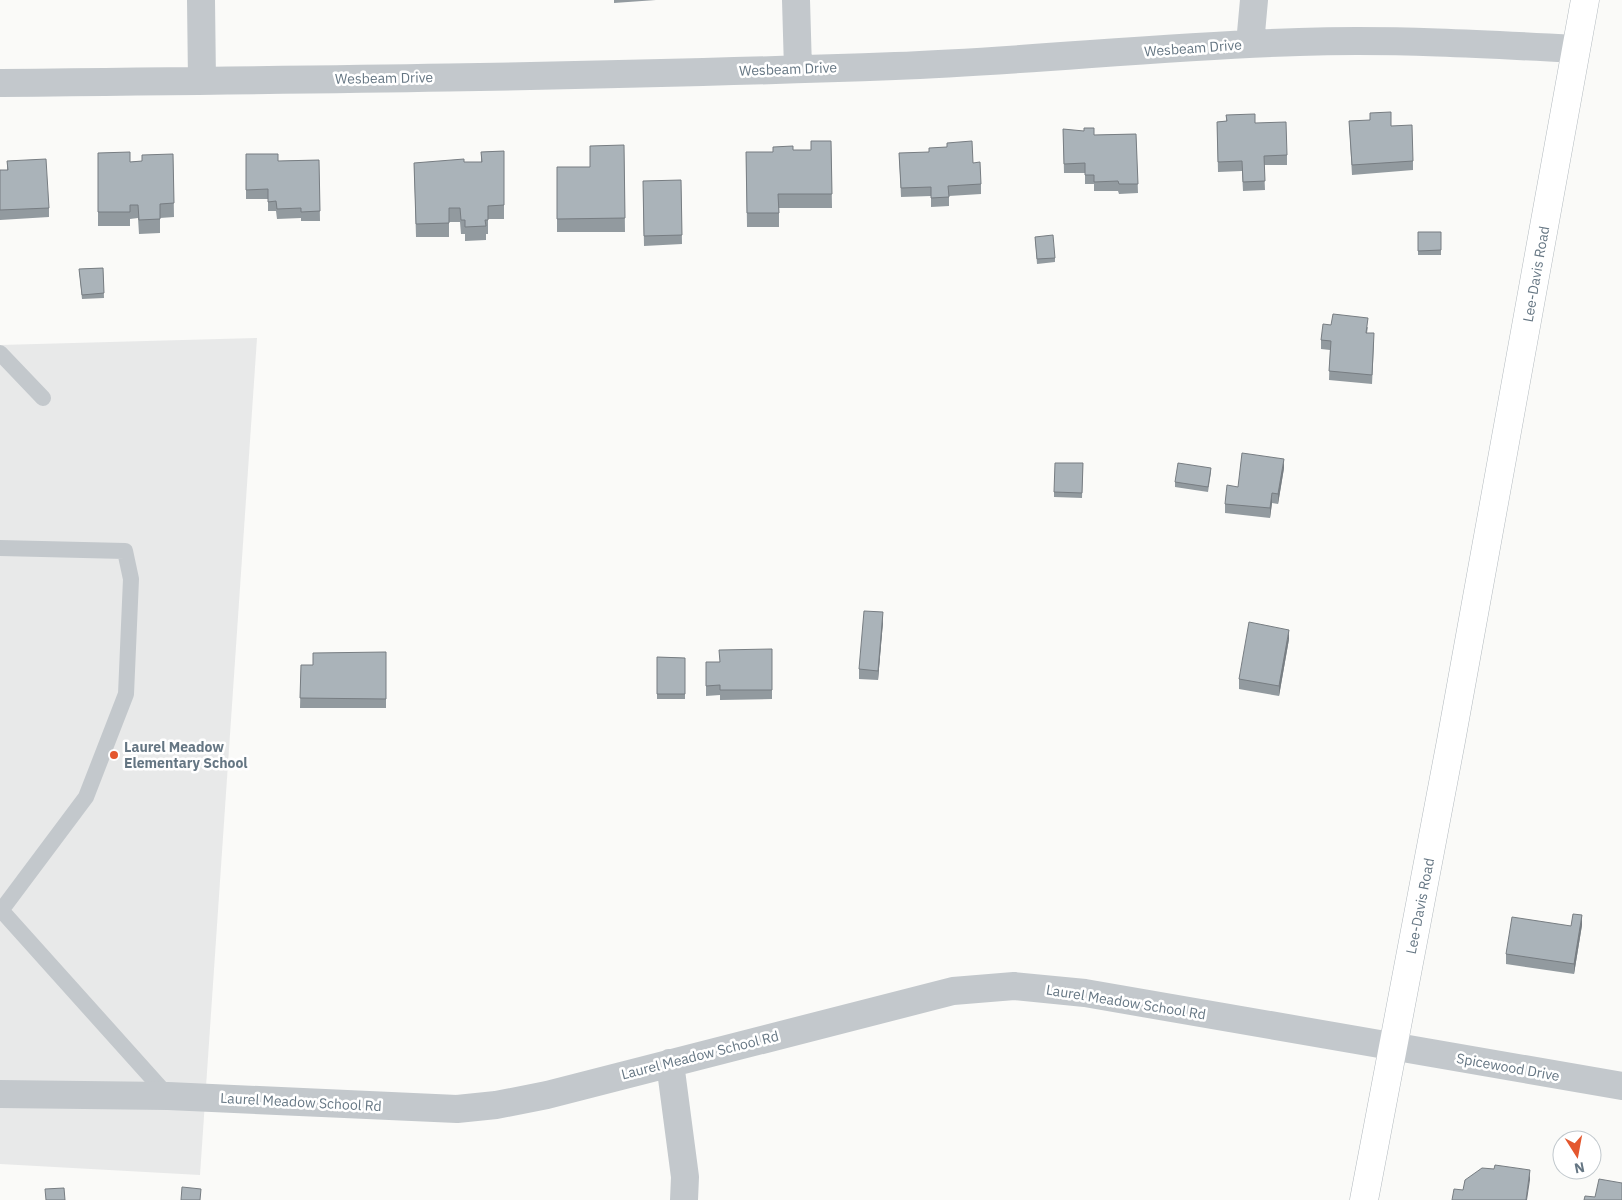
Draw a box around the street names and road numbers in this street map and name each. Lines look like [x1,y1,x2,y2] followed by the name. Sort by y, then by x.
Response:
[1143,36,1243,60] street label: Wesbeam Drive
[739,58,838,80] street label: Wesbeam Drive
[335,68,433,88] street label: Wesbeam Drive
[1519,224,1553,324] street label: Lee-Davis Road
[1402,856,1438,956] street label: Lee-Davis Road
[1045,980,1207,1024] street label: Laurel Meadow School Rd
[619,1027,781,1083] street label: Laurel Meadow School Rd
[1455,1049,1561,1085] street label: Spicewood Drive
[220,1089,382,1115] street label: Laurel Meadow School Rd

